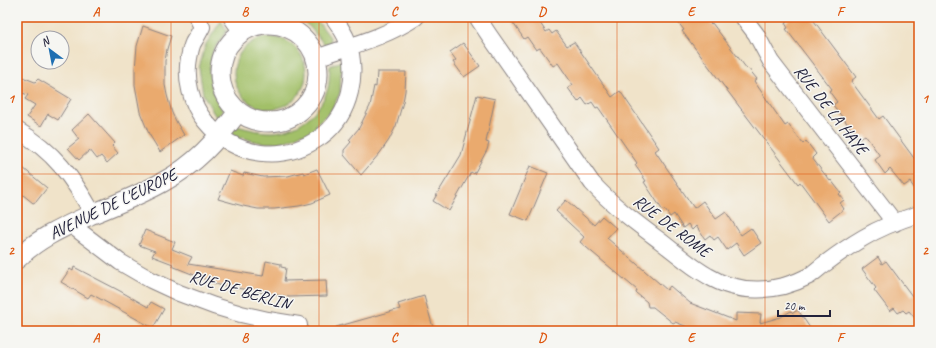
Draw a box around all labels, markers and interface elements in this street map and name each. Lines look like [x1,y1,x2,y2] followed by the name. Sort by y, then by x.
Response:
[93,4,101,20] text: A
[242,4,250,20] text: B
[391,4,399,20] text: C
[538,4,547,20] text: D
[688,4,697,20] text: E
[837,4,846,20] text: F
[30,30,70,70] north arrow
[38,33,53,49] text: N
[790,61,874,161] street label: RUE DE LA HAYE
[8,91,16,107] text: 1
[922,91,930,107] text: 1
[46,163,182,244] street label: AVENUE DE L'EUROPE
[629,190,717,263] street label: RUE DE ROME
[8,243,15,259] text: 2
[922,243,929,259] text: 2
[187,266,295,315] street label: RUE DE BERLIN
[778,292,830,318] scale bar
[784,298,806,314] text: 20 m
[93,330,101,346] text: A
[242,330,250,346] text: B
[391,330,399,346] text: C
[538,330,547,346] text: D
[688,330,697,346] text: E
[837,330,846,346] text: F

